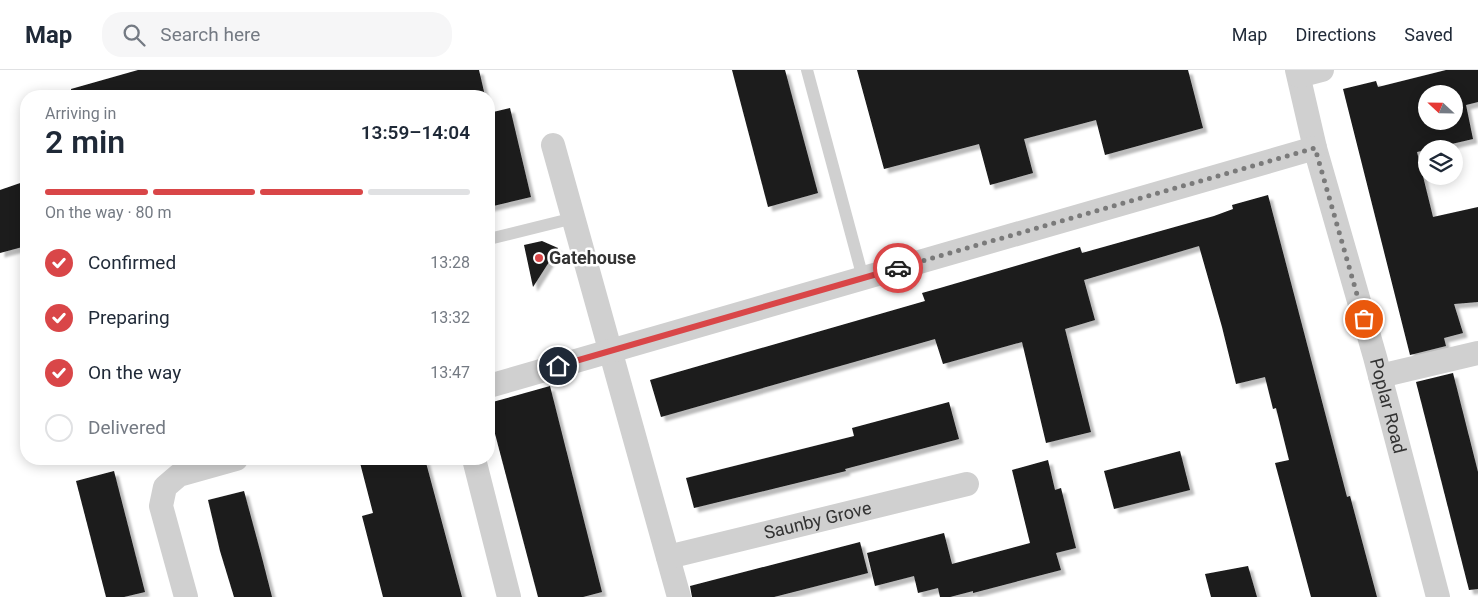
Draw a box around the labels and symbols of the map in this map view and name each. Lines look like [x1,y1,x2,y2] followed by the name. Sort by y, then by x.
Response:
[1418,85,1462,130] north arrow
[873,243,923,293] courier
[549,247,636,268] place label: Gatehouse
[533,252,545,264] marker: Gatehouse
[1343,298,1385,340] pin
[537,345,579,387] pin
[1366,356,1411,456] street label: Poplar Road
[762,497,873,543] street label: Saunby Grove

